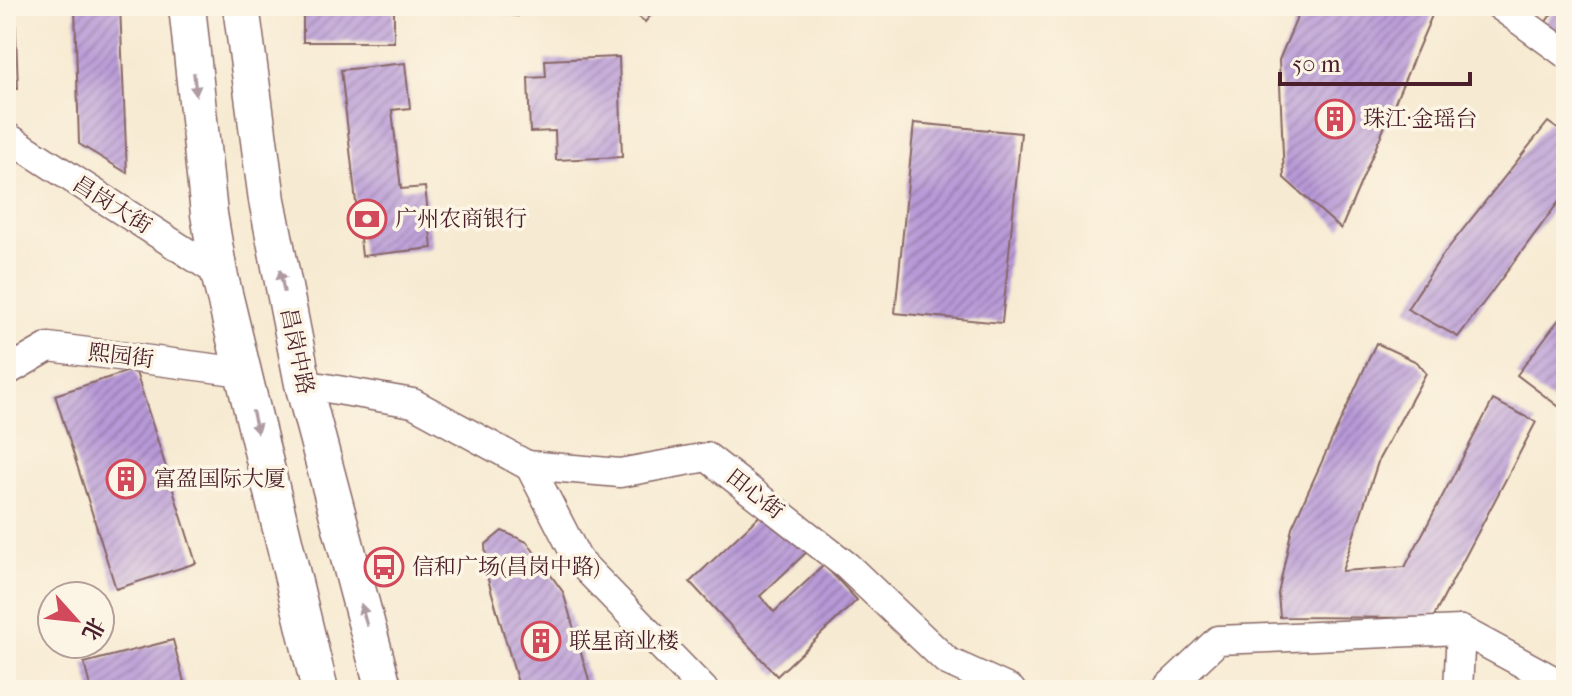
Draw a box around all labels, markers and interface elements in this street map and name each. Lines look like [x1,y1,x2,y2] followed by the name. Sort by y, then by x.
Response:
[1280,36,1470,86] scale bar
[1292,50,1341,78] text: 50 m
[188,72,201,97] one-way arrow
[1314,98,1356,140] building icon: 珠江·金瑶台
[1363,106,1477,132] place label: 珠江·金瑶台
[68,171,156,239] street label: 昌岗大街
[346,198,388,240] bank icon: 广州农商银行
[395,206,527,232] place label: 广州农商银行
[275,268,288,293] one-way arrow
[275,305,319,397] street label: 昌岗中路
[87,339,155,373] street label: 熙园街
[249,409,262,434] one-way arrow
[105,458,147,500] building icon: 富盈国际大厦
[721,463,789,525] street label: 田心街
[154,466,286,492] place label: 富盈国际大厦
[363,546,405,588] bus stop icon: 信和广场(昌岗中路)
[412,554,600,580] place label: 信和广场(昌岗中路)
[36,580,116,660] north arrow
[357,602,369,627] one-way arrow
[76,613,110,644] text: 北
[520,620,562,662] building icon: 联星商业楼
[569,628,679,654] place label: 联星商业楼

